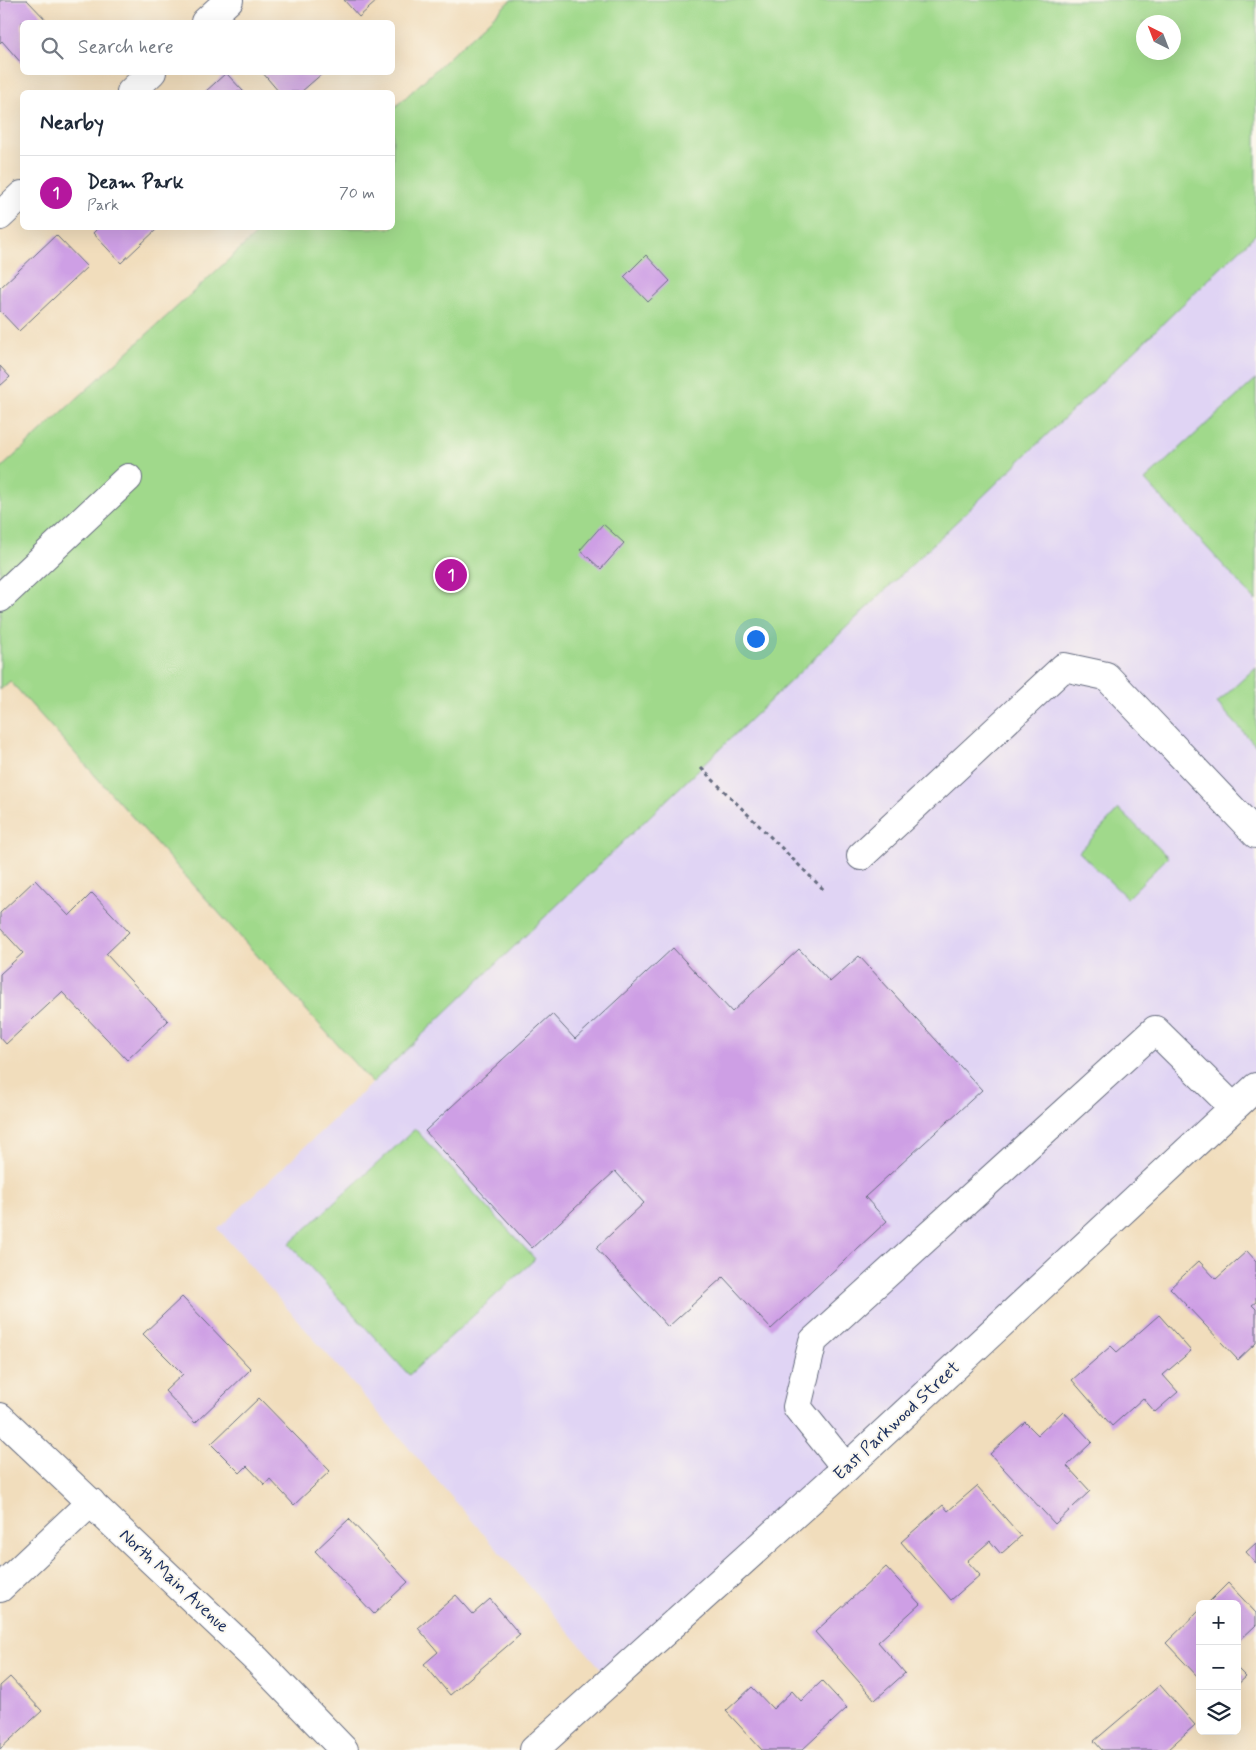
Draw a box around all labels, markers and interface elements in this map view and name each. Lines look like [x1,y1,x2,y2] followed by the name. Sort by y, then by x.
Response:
[1136,15,1181,60] north arrow
[20,20,395,75] search box
[38,34,66,62] icon: search
[78,35,174,60] text: Search here
[40,109,104,137] text: Nearby
[87,170,184,195] text: Deam Park
[52,183,60,204] text: 1
[339,183,375,204] text: 70 m
[87,195,119,216] text: Park
[435,556,467,594] pin: 1
[743,626,769,652] your location
[828,1356,966,1486] street label: East Parkwood Street
[114,1524,234,1638] street label: North Main Avenue
[1196,1600,1241,1735] map controls
[1196,1600,1241,1645] button: +
[1196,1645,1241,1690] button: −
[1196,1690,1241,1735] button: layers

